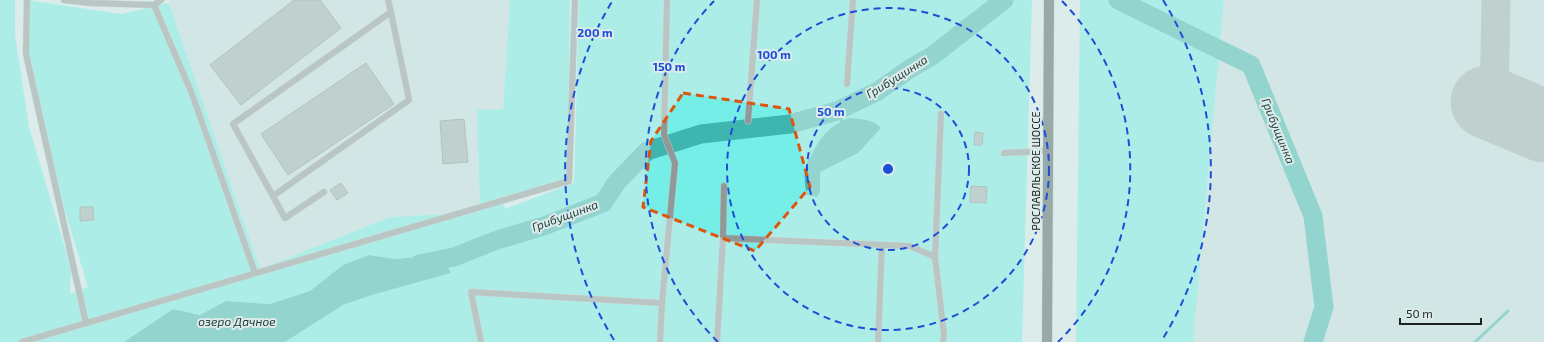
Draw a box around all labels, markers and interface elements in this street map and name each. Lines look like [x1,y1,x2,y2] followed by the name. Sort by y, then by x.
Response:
[577,25,613,39] text: 200 m
[757,47,791,61] text: 100 m
[863,52,930,101] water label: Грибущинка
[653,59,685,73] text: 150 m
[1259,96,1299,166] water label: Грибущинка
[817,104,845,118] text: 50 m
[1029,111,1042,231] street label: РОСЛАВЛЬСКОЕ ШОССЕ
[881,162,895,176] centre of rings
[530,197,600,234] water label: Грибущинка
[1400,300,1481,326] scale bar
[1406,306,1433,320] text: 50 m
[198,314,276,328] water label: озеро Дачное

